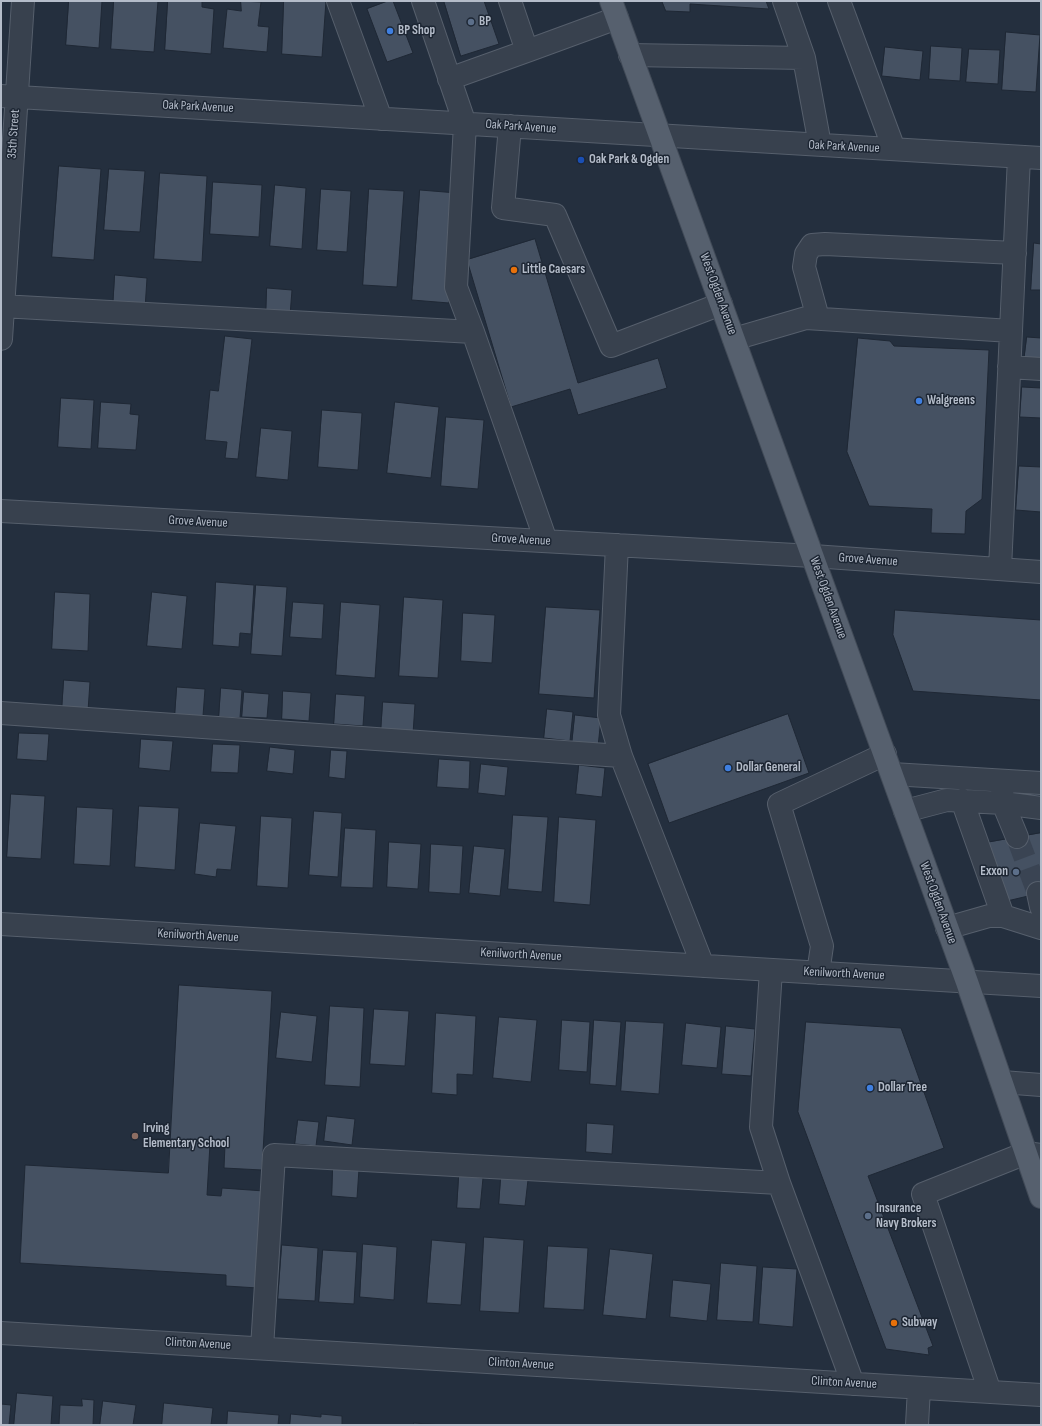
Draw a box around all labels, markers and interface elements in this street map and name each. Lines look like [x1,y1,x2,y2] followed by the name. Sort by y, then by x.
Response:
[479,14,491,30] place label: BP
[466,17,476,27] marker: BP
[398,23,435,39] place label: BP Shop
[385,26,395,36] marker: BP Shop
[162,97,234,117] street label: Oak Park Avenue
[4,109,24,159] street label: 35th Street
[485,117,557,137] street label: Oak Park Avenue
[808,137,880,157] street label: Oak Park Avenue
[589,152,669,168] place label: Oak Park & Ogden
[576,155,586,165] marker: Oak Park & Ogden
[696,251,740,337] street label: West Ogden Avenue
[522,262,585,278] place label: Little Caesars
[509,265,519,275] marker: Little Caesars
[927,393,975,409] place label: Walgreens
[914,396,924,406] marker: Walgreens
[168,513,228,531] street label: Grove Avenue
[491,531,551,549] street label: Grove Avenue
[838,550,898,570] street label: Grove Avenue
[806,555,850,641] street label: West Ogden Avenue
[736,760,801,776] place label: Dollar General
[723,763,733,773] marker: Dollar General
[916,860,960,946] street label: West Ogden Avenue
[980,864,1008,880] place label: Exxon
[1011,867,1021,877] marker: Exxon
[157,926,239,946] street label: Kenilworth Avenue
[480,945,562,965] street label: Kenilworth Avenue
[803,964,885,984] street label: Kenilworth Avenue
[878,1080,927,1096] place label: Dollar Tree
[865,1083,875,1093] marker: Dollar Tree
[143,1121,229,1152] place label: Irving Elementary School
[130,1131,140,1141] marker: Irving Elementary School
[876,1201,936,1232] place label: Insurance Navy Brokers
[863,1211,873,1221] marker: Insurance Navy Brokers
[902,1315,937,1331] place label: Subway
[889,1318,899,1328] marker: Subway
[165,1334,231,1354] street label: Clinton Avenue
[488,1354,554,1374] street label: Clinton Avenue
[811,1373,877,1393] street label: Clinton Avenue

